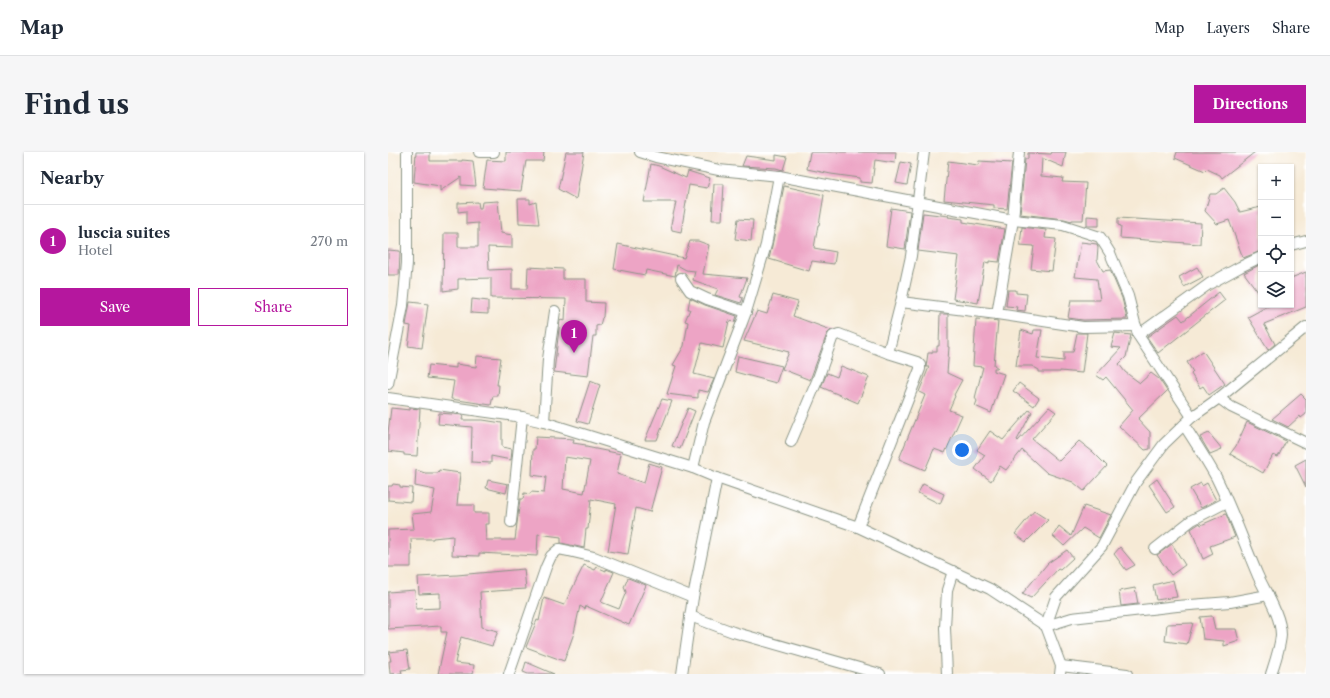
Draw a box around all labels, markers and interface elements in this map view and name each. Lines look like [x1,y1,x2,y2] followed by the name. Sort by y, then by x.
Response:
[20,16,64,39] text: Map
[1154,19,1184,37] text: Map
[1206,19,1250,37] text: Layers
[1272,19,1310,37] text: Share
[1194,85,1306,123] button: Directions
[24,87,129,121] text: Find us
[1258,164,1294,308] map controls
[1258,164,1294,200] button: +
[40,168,104,188] text: Nearby
[1258,200,1294,236] button: −
[78,223,170,242] text: luscia suites
[50,233,56,249] text: 1
[310,233,348,249] text: 270 m
[1258,236,1294,272] button: locate
[78,242,113,258] text: Hotel
[1258,272,1294,308] button: layers
[40,288,190,326] button: Save
[198,288,348,326] button: Share
[561,320,587,353] pin: 1
[952,440,972,460] your location

